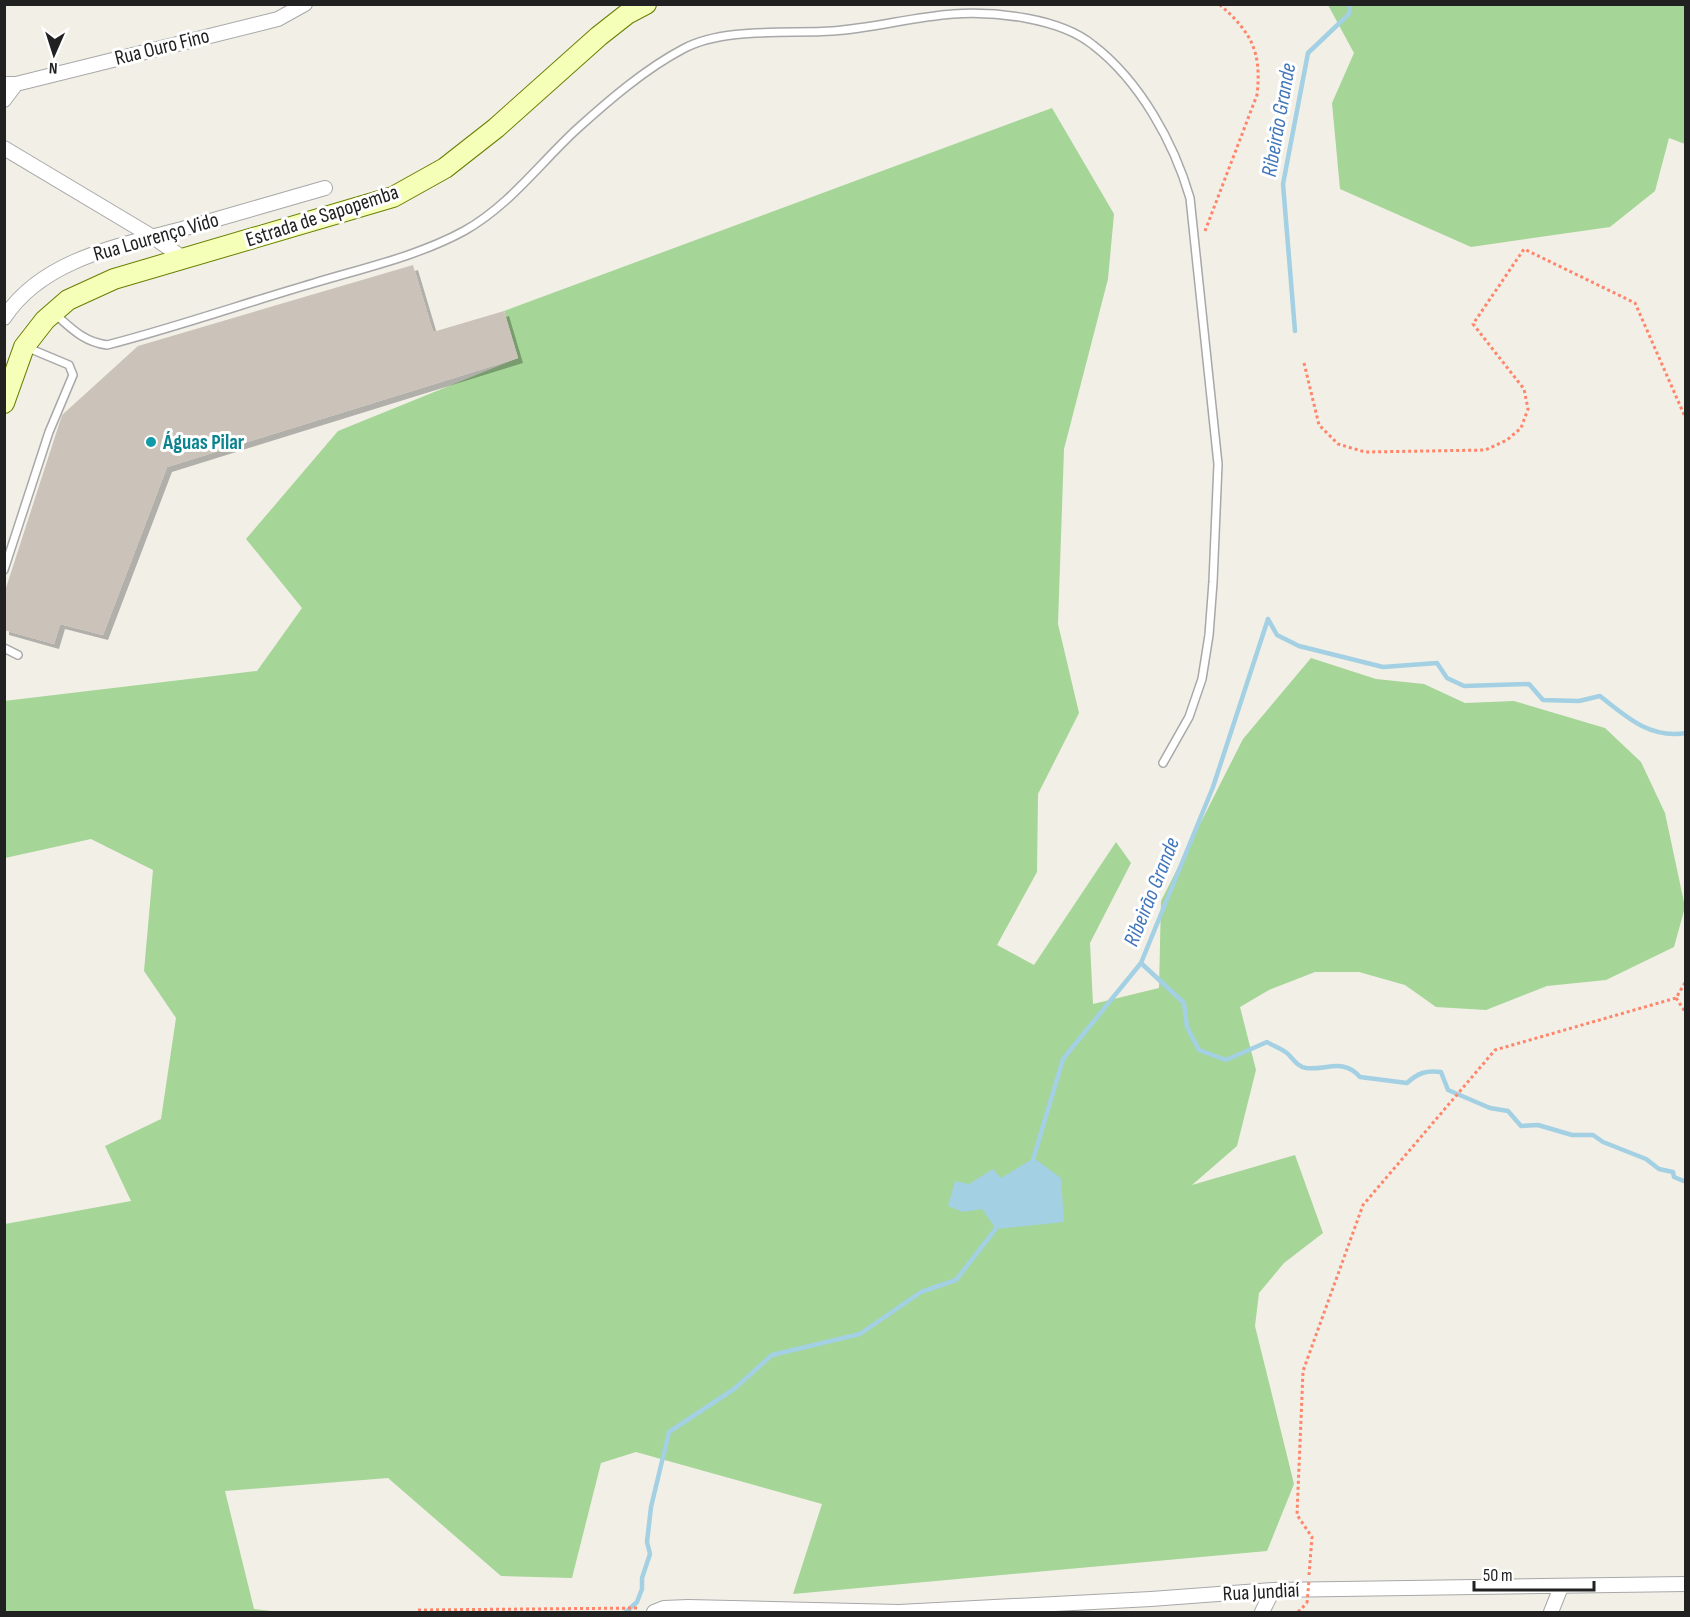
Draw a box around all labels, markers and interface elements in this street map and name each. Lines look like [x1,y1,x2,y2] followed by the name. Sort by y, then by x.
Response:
[112,23,212,71] street label: Rua Ouro Fino
[24,24,84,84] north arrow
[49,58,58,77] text: N
[1256,61,1302,179] water label: Ribeirão Grande
[243,180,401,252] street label: Estrada de Sapopemba
[90,207,222,267] street label: Rua Lourenço Vido
[162,430,245,455] place label: Águas Pilar
[144,435,158,449] marker: Águas Pilar
[1118,833,1186,950] water label: Ribeirão Grande
[1474,1554,1594,1592] scale bar
[1483,1565,1513,1586] text: 50 m
[1222,1578,1300,1606] street label: Rua Jundiaí

